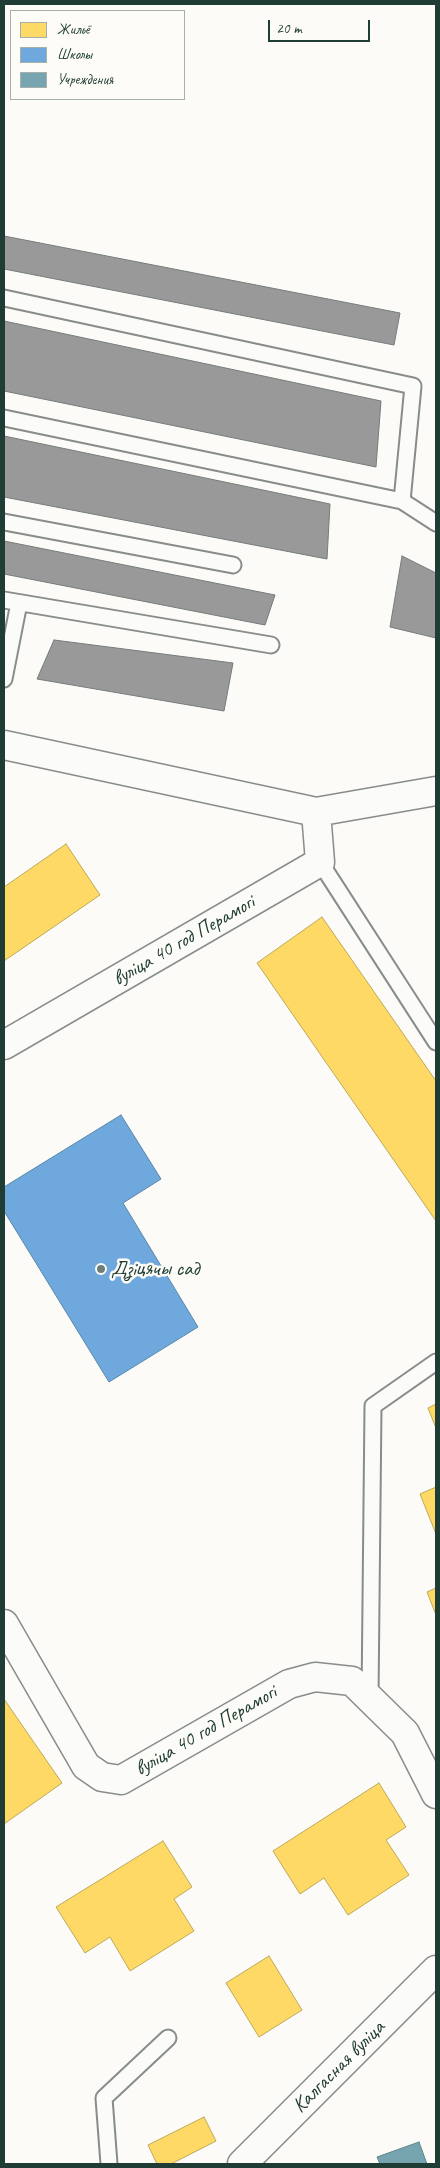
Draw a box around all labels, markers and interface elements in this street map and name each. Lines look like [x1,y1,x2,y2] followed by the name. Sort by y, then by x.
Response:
[10,10,185,100] legend
[270,10,372,42] scale bar
[276,19,302,38] text: 20 m
[57,20,90,39] text: Жильё
[57,45,92,64] text: Школы
[57,70,113,89] text: Учреждения
[108,890,260,992] street label: вуліца 40 год Перамогі
[111,1256,199,1282] place label: Дзіцячы сад
[95,1263,107,1275] marker: Дзіцячы сад
[130,1680,282,1782] street label: вуліца 40 год Перамогі
[288,2016,390,2118] street label: Калгасная вуліца

